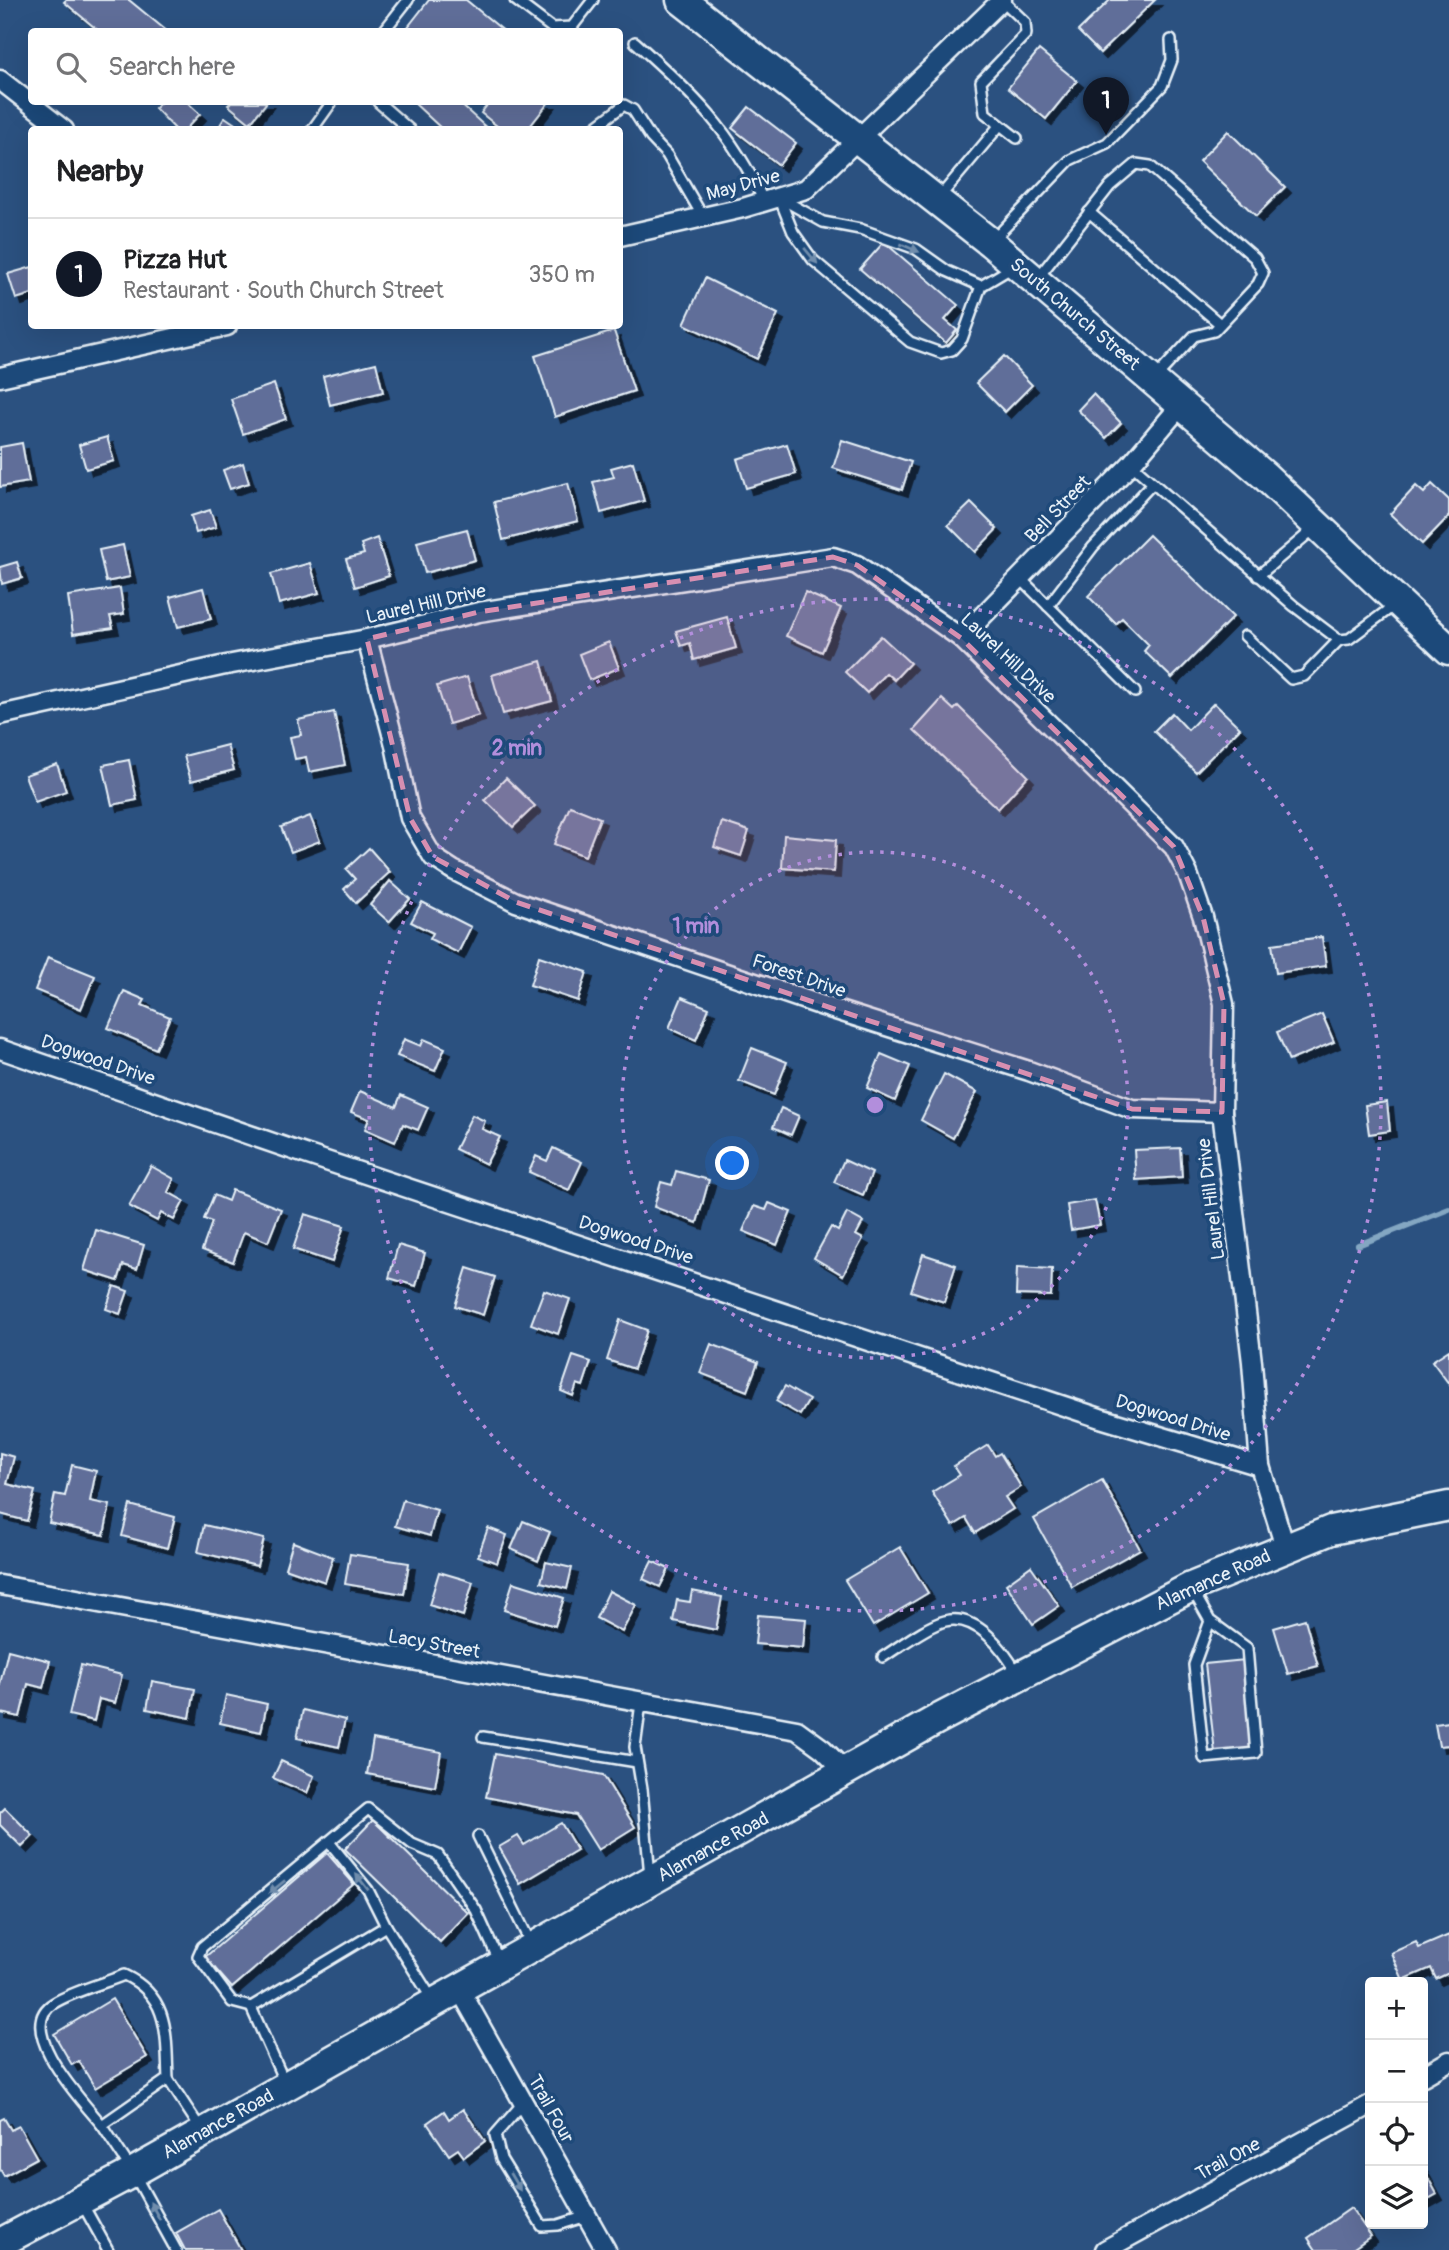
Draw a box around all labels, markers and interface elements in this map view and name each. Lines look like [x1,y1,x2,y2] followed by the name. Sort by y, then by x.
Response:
[28,28,623,105] search box
[52,48,90,86] icon: search
[108,51,235,83] text: Search here
[1083,77,1129,135] pin: 1
[56,153,143,190] text: Nearby
[704,163,783,206] street label: May Drive
[900,242,920,254] one-way arrow
[123,244,227,276] text: Pizza Hut
[804,247,819,265] one-way arrow
[1005,253,1145,376] street label: South Church Street
[75,260,84,289] text: 1
[529,260,595,289] text: 350 m
[123,276,444,305] text: Restaurant · South Church Street
[1020,470,1096,548] street label: Bell Street
[364,578,489,629] street label: Laurel Hill Drive
[955,608,1061,709] street label: Laurel Hill Drive
[492,735,542,762] text: 2 min
[673,913,720,940] text: 1 min
[749,949,849,1003] street label: Forest Drive
[38,1029,159,1091] street label: Dogwood Drive
[863,1093,887,1117] centre of rings
[1192,1136,1230,1261] street label: Laurel Hill Drive
[715,1146,749,1180] your location
[576,1210,697,1270] street label: Dogwood Drive
[1113,1389,1234,1447] street label: Dogwood Drive
[1151,1544,1275,1616] street label: Alamance Road
[386,1624,482,1664] street label: Lacy Street
[653,1806,773,1888] street label: Alamance Road
[355,1873,369,1891] one-way arrow
[269,1879,287,1894] one-way arrow
[1365,1977,1428,2229] map controls
[1365,1977,1428,2040] button: +
[1365,2040,1428,2103] button: −
[522,2071,580,2148] street label: Trail Four
[158,2083,278,2165] street label: Alamance Road
[1365,2103,1428,2166] button: locate
[1192,2132,1265,2186] street label: Trail One
[1365,2166,1428,2229] button: layers
[508,2172,521,2192] one-way arrow
[149,2201,161,2221] one-way arrow

